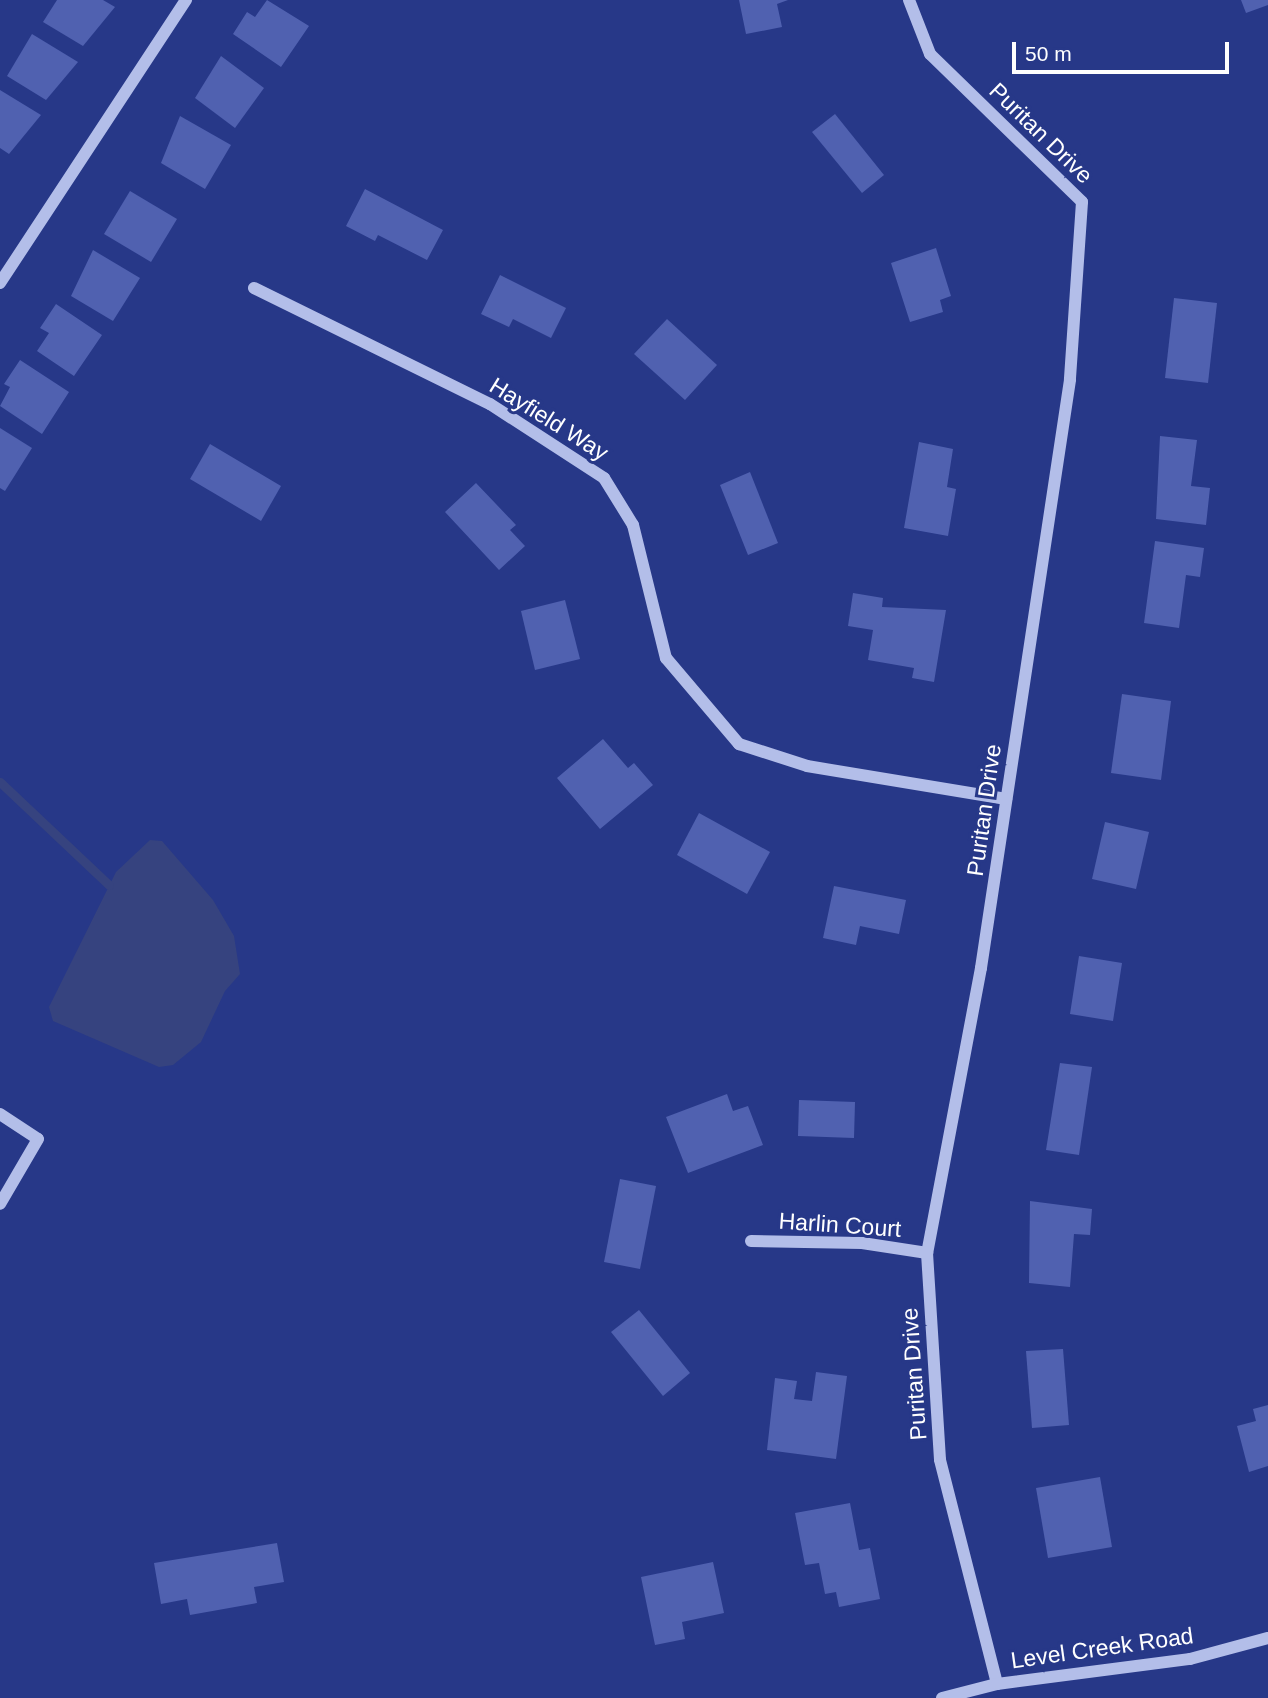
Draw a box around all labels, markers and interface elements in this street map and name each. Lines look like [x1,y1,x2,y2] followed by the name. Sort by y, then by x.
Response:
[1016,28,1233,72] scale bar
[1025,42,1072,65] text: 50 m
[984,77,1098,189] street label: Puritan Drive
[485,372,613,466] street label: Hayfield Way
[961,742,1007,878] street label: Puritan Drive
[778,1207,902,1243] street label: Harlin Court
[896,1307,932,1441] street label: Puritan Drive
[1009,1622,1195,1674] street label: Level Creek Road

